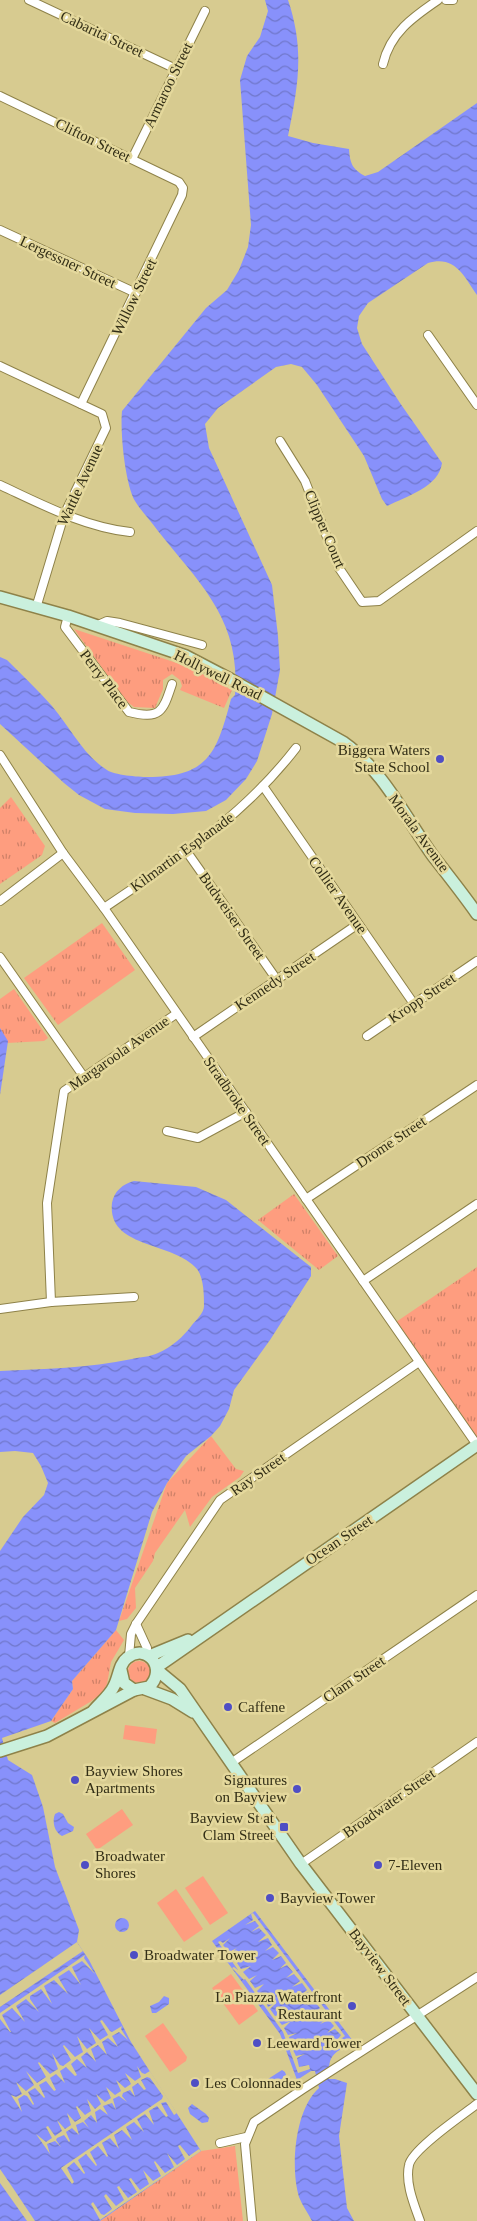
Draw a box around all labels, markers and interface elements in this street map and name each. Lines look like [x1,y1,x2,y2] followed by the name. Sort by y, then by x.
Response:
[58,8,147,61] street label: Cabarita Street
[140,39,196,130] street label: Armaroo Street
[53,115,134,165] street label: Clifton Street
[17,233,119,292] street label: Lergessner Street
[109,255,160,338] street label: Willow Street
[54,442,106,528] street label: Wattle Avenue
[301,488,349,571] street label: Clipper Court
[77,647,131,712] street label: Perry Place
[172,647,265,703] street label: Hollywell Road
[338,742,430,775] place label: Biggera Waters State School
[434,753,446,765] marker: Biggera Waters State School
[386,791,453,875] street label: Morala Avenue
[127,809,237,895] street label: Kilmartin Esplanade
[306,853,371,937] street label: Collier Avenue
[196,869,269,963] street label: Budweiser Street
[232,948,319,1014] street label: Kennedy Street
[386,969,459,1026] street label: Kropp Street
[66,1012,172,1093] street label: Margaroola Avenue
[200,1054,274,1149] street label: Stradbroke Street
[353,1112,429,1171] street label: Drome Street
[228,1449,289,1499] street label: Ray Street
[303,1511,376,1568] street label: Ocean Street
[320,1652,389,1706] street label: Clam Street
[238,1699,286,1715] place label: Caffene
[222,1701,234,1713] marker: Caffene
[85,1763,183,1796] place label: Bayview Shores Apartments
[340,1765,439,1841] street label: Broadwater Street
[215,1772,287,1805] place label: Signatures on Bayview
[69,1774,81,1786] marker: Bayview Shores Apartments
[291,1783,303,1795] marker: Signatures on Bayview
[190,1810,275,1843] place label: Bayview St at Clam Street
[278,1821,290,1833] marker: Bayview St at Clam Street
[95,1848,165,1881] place label: Broadwater Shores
[388,1857,443,1873] place label: 7-Eleven
[79,1859,91,1871] marker: Broadwater Shores
[372,1859,384,1871] marker: 7-Eleven
[280,1890,375,1906] place label: Bayview Tower
[264,1892,276,1904] marker: Bayview Tower
[346,1925,415,2009] street label: Bayview Street
[144,1947,256,1963] place label: Broadwater Tower
[128,1949,140,1961] marker: Broadwater Tower
[215,1989,343,2022] place label: La Piazza Waterfront Restaurant
[346,2000,358,2012] marker: La Piazza Waterfront Restaurant
[267,2035,361,2051] place label: Leeward Tower
[251,2037,263,2049] marker: Leeward Tower
[205,2075,301,2091] place label: Les Colonnades
[189,2077,201,2089] marker: Les Colonnades

